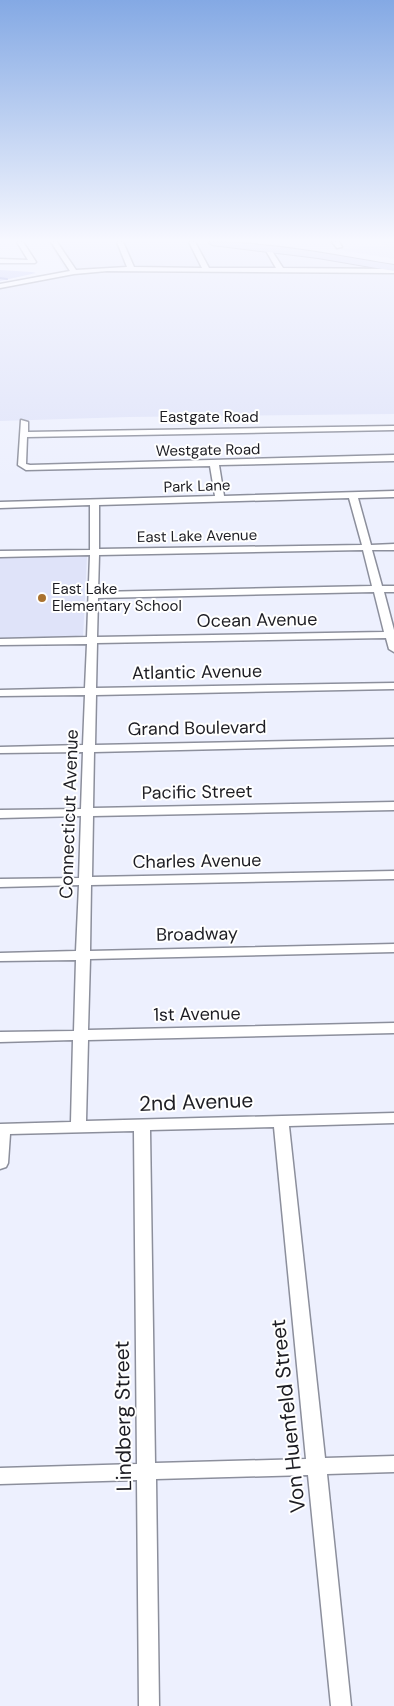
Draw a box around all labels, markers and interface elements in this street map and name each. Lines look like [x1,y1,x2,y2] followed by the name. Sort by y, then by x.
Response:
[159,407,259,427] street label: Eastgate Road
[155,439,261,461] street label: Westgate Road
[163,475,231,497] street label: Park Lane
[137,525,257,547] street label: East Lake Avenue
[52,579,182,616] place label: East Lake Elementary School
[36,592,48,604] marker: East Lake Elementary School
[197,607,317,633] street label: Ocean Avenue
[132,659,262,685] street label: Atlantic Avenue
[127,715,267,741] street label: Grand Boulevard
[54,729,84,899] street label: Connecticut Avenue
[141,779,253,805] street label: Pacific Street
[132,848,262,874] street label: Charles Avenue
[156,921,238,947] street label: Broadway
[153,1001,241,1027] street label: 1st Avenue
[138,1086,254,1118] street label: 2nd Avenue
[264,1318,312,1514] street label: Von Huenfeld Street
[108,1340,138,1492] street label: Lindberg Street

